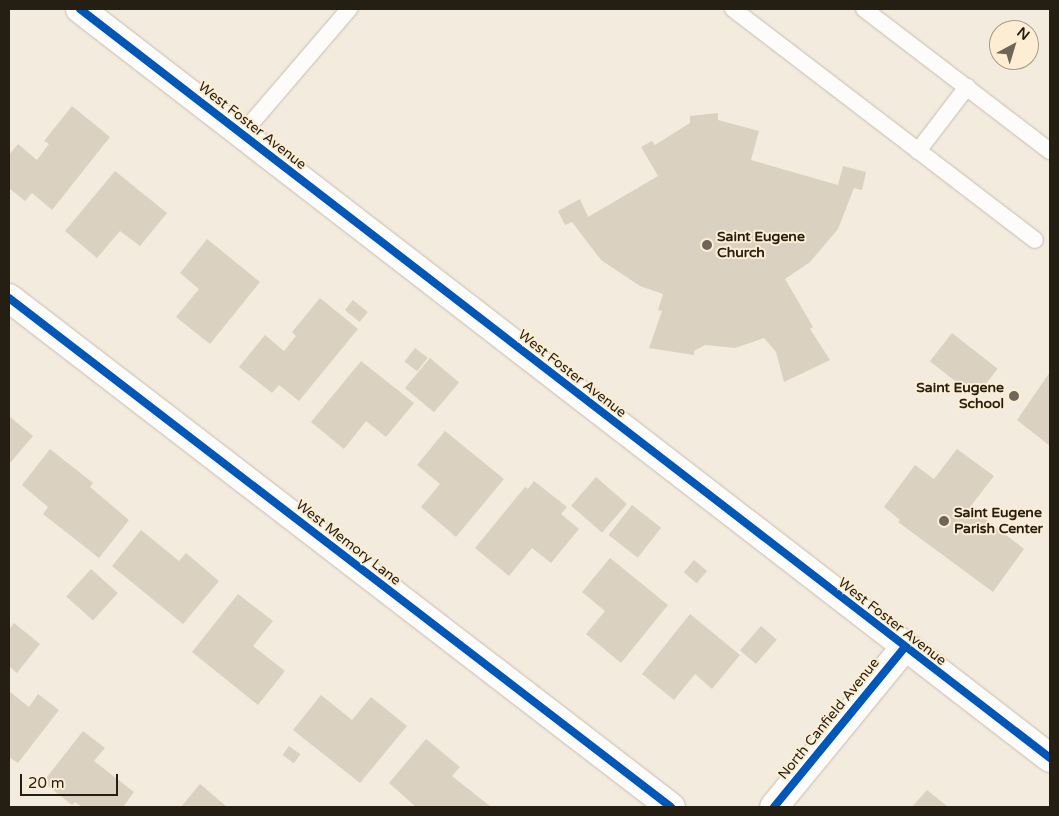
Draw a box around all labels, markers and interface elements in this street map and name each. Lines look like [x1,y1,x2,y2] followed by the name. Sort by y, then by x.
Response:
[989,20,1039,70] north arrow
[1013,24,1033,44] text: N
[195,79,309,173] street label: West Foster Avenue
[717,229,805,262] place label: Saint Eugene Church
[701,239,713,251] marker: Saint Eugene Church
[515,327,629,421] street label: West Foster Avenue
[916,380,1004,412] place label: Saint Eugene School
[1008,390,1020,402] marker: Saint Eugene School
[292,497,404,589] street label: West Memory Lane
[954,505,1043,538] place label: Saint Eugene Parish Center
[938,515,950,527] marker: Saint Eugene Parish Center
[835,575,949,669] street label: West Foster Avenue
[775,655,883,783] street label: North Canfield Avenue
[22,764,120,796] scale bar
[28,774,65,792] text: 20 m

